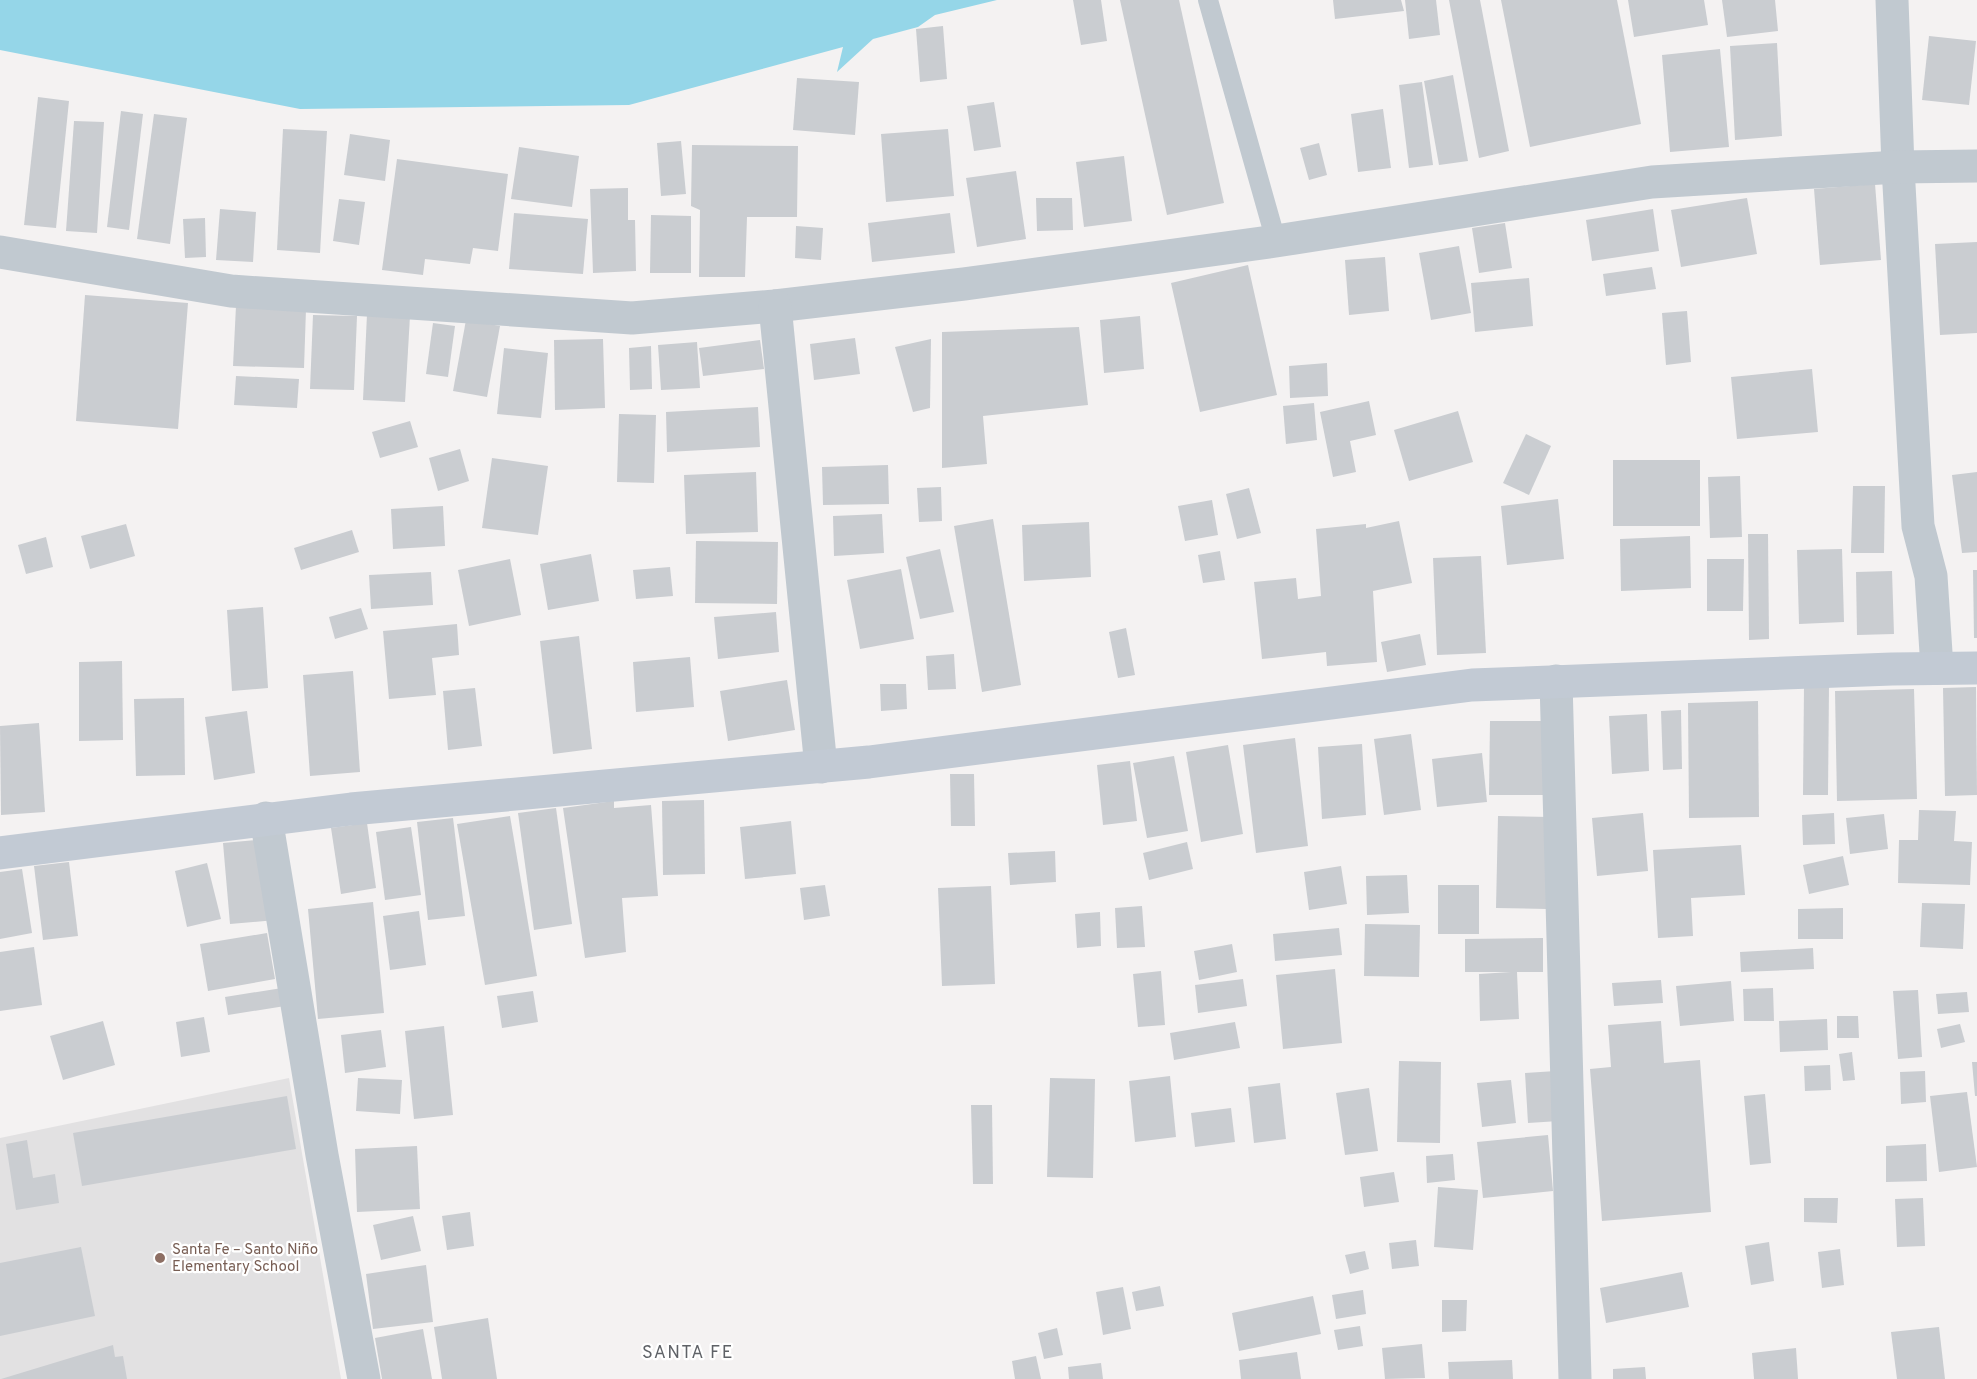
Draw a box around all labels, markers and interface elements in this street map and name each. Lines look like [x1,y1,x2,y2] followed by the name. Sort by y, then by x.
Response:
[172,1241,318,1277] place label: Santa Fe – Santo Niño Elementary School
[153,1251,167,1265] marker: Santa Fe – Santo Niño Elementary School
[642,1342,734,1365] district label: SANTA FE

